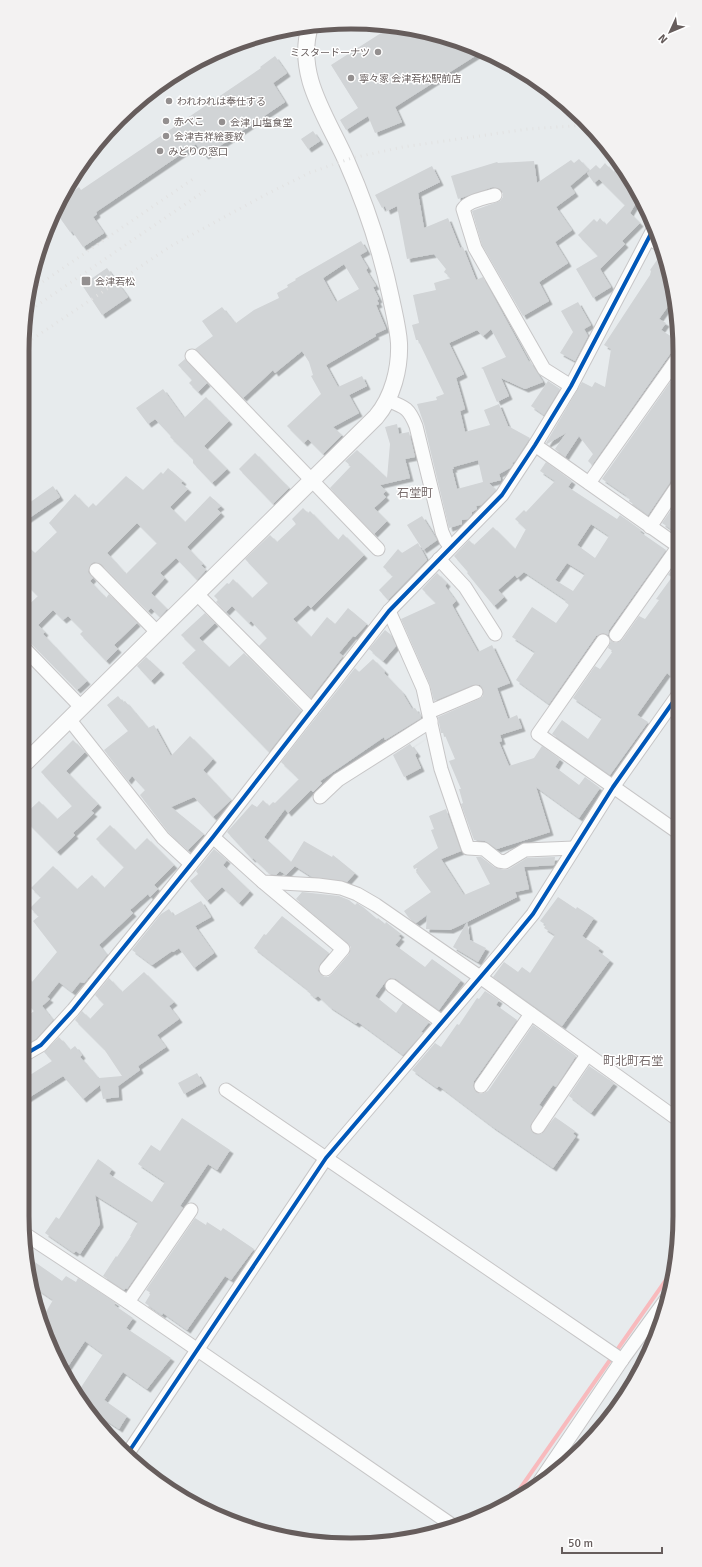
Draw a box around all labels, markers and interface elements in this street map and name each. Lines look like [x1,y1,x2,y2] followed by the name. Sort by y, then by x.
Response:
[650,12,690,52] north arrow
[656,31,671,46] text: N
[290,47,370,59] place label: ミスタードーナツ
[373,47,383,57] marker: ミスタードーナツ
[346,73,356,83] marker: 寧々家 会津若松駅前店
[359,73,461,85] place label: 寧々家 会津若松駅前店
[164,96,174,106] marker: われわれは奉仕する
[177,96,266,108] place label: われわれは奉仕する
[161,116,171,126] marker: 赤べこ
[174,116,204,128] place label: 赤べこ
[217,117,227,127] marker: 会津 山塩食堂
[230,117,292,129] place label: 会津 山塩食堂
[161,131,171,141] marker: 会津吉祥絵菱紋
[174,131,244,143] place label: 会津吉祥絵菱紋
[155,146,165,156] marker: みどりの窓口
[168,146,228,158] place label: みどりの窓口
[80,275,92,287] marker: 会津若松
[95,276,135,288] place label: 会津若松
[397,486,433,501] district label: 石堂町
[603,1054,663,1069] district label: 町北町石堂
[562,1529,662,1555] scale bar
[568,1536,593,1551] text: 50 m

